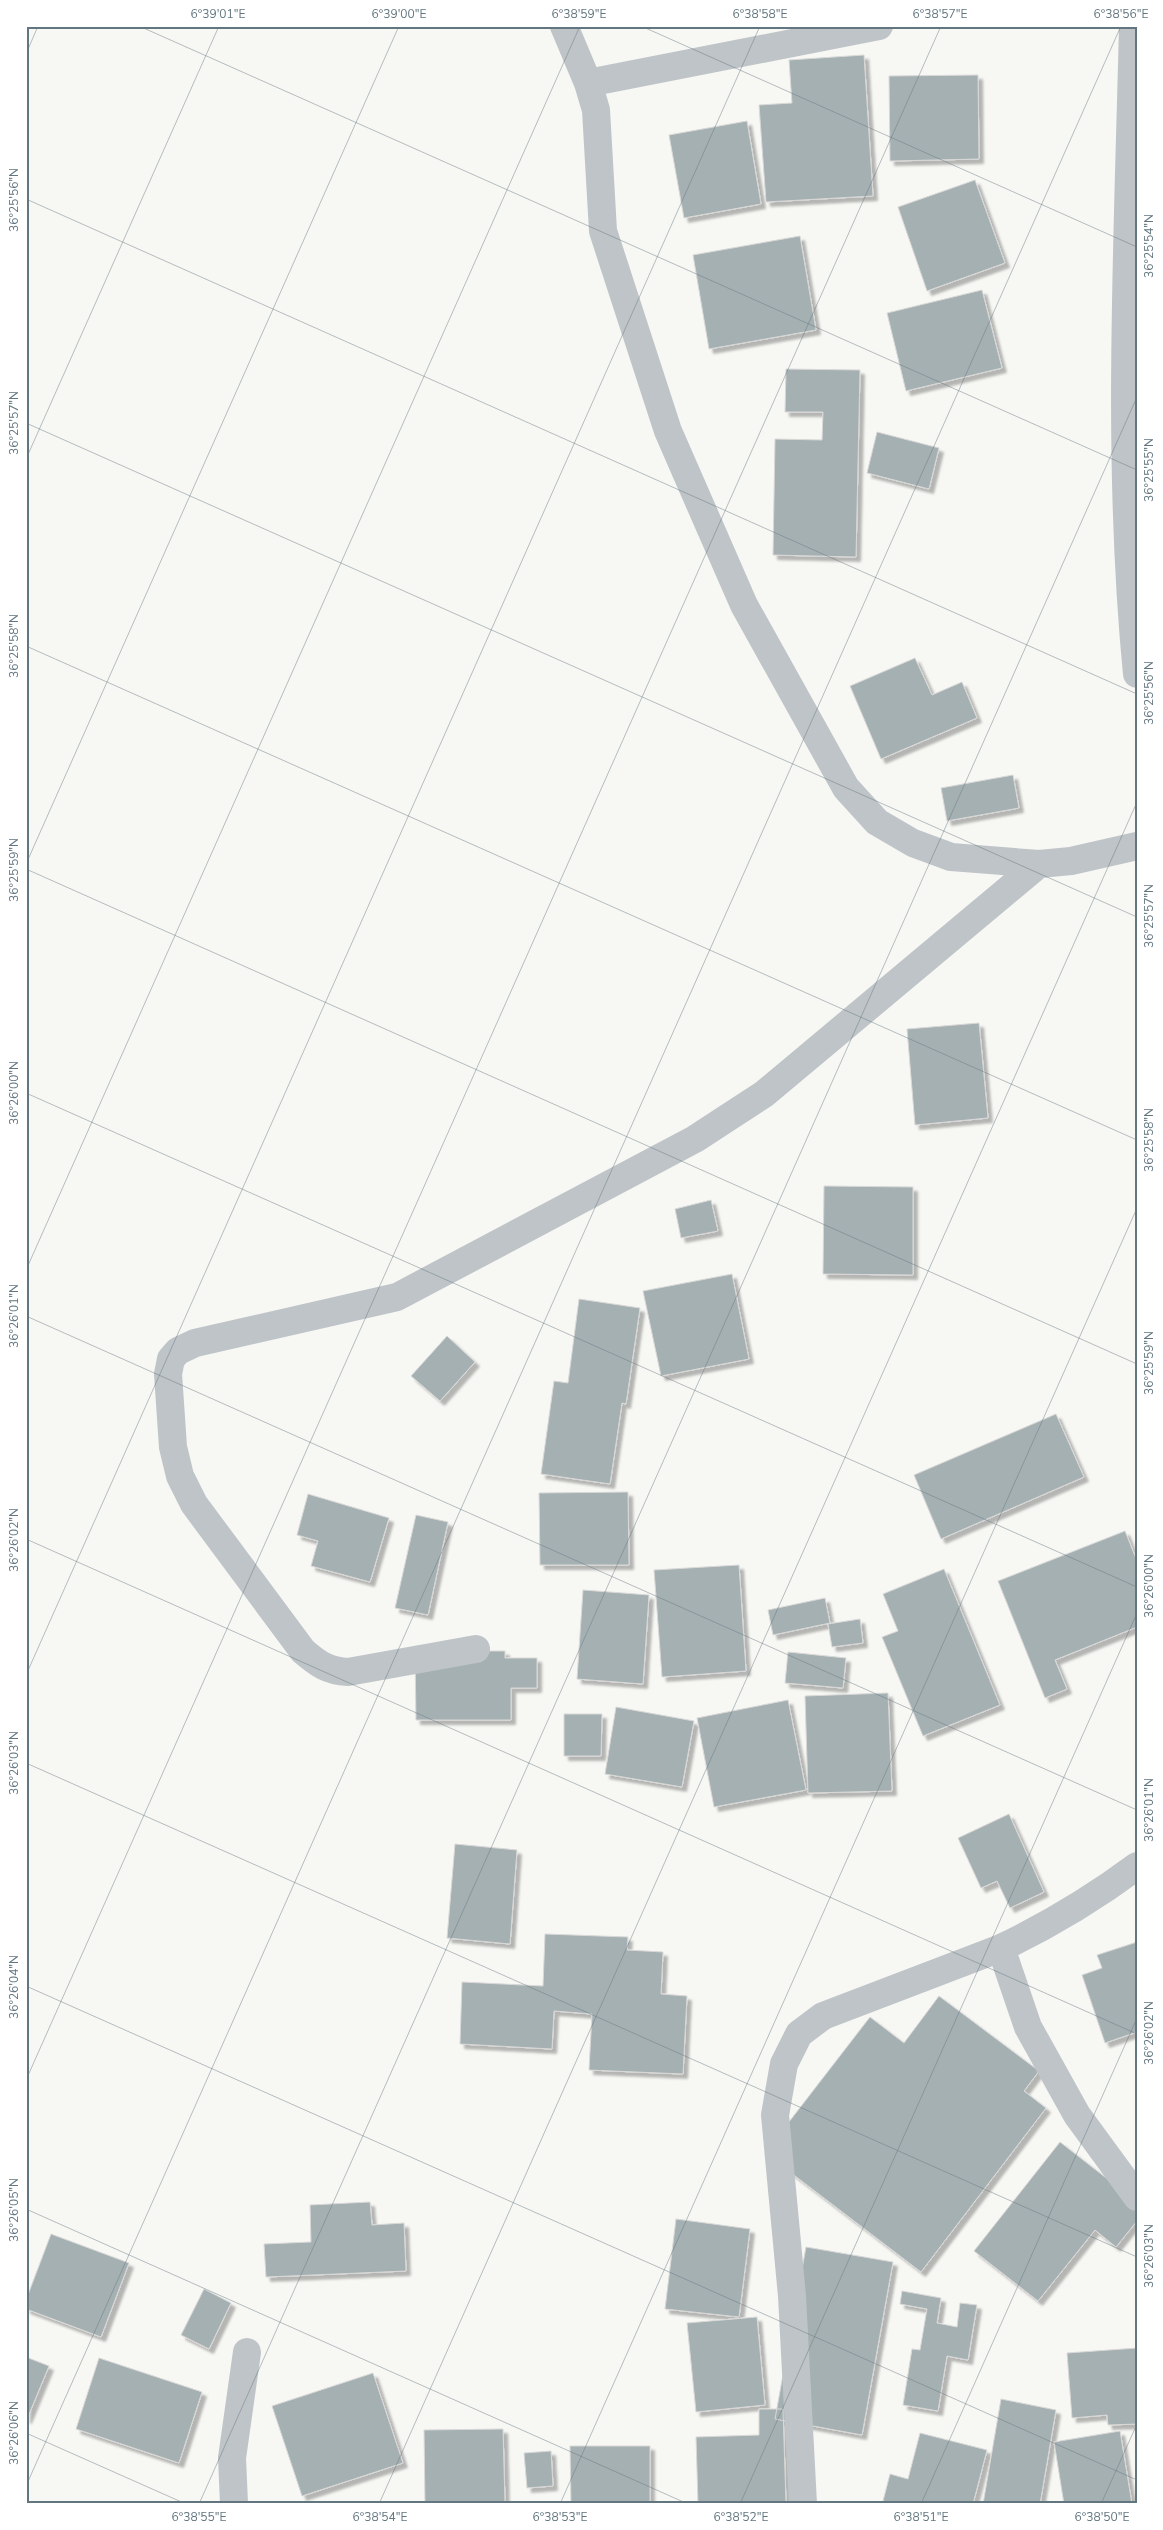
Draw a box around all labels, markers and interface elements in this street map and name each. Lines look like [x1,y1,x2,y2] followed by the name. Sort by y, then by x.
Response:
[191,6,245,22] text: 6°39'01"E
[372,6,426,22] text: 6°39'00"E
[552,6,606,22] text: 6°38'59"E
[733,6,787,22] text: 6°38'58"E
[913,6,967,22] text: 6°38'57"E
[1094,6,1148,22] text: 6°38'56"E
[6,168,22,232] text: 36°25'56"N
[1141,214,1157,278] text: 36°25'54"N
[6,391,22,455] text: 36°25'57"N
[1141,438,1157,502] text: 36°25'55"N
[6,614,22,678] text: 36°25'58"N
[1141,661,1157,725] text: 36°25'56"N
[6,838,22,902] text: 36°25'59"N
[1141,884,1157,948] text: 36°25'57"N
[6,1061,22,1125] text: 36°26'00"N
[1141,1108,1157,1172] text: 36°25'58"N
[6,1284,22,1348] text: 36°26'01"N
[1141,1331,1157,1395] text: 36°25'59"N
[6,1508,22,1572] text: 36°26'02"N
[1141,1554,1157,1618] text: 36°26'00"N
[6,1731,22,1795] text: 36°26'03"N
[1141,1778,1157,1842] text: 36°26'01"N
[6,1955,22,2019] text: 36°26'04"N
[1141,2001,1157,2065] text: 36°26'02"N
[6,2178,22,2242] text: 36°26'05"N
[1141,2224,1157,2288] text: 36°26'03"N
[6,2401,22,2465] text: 36°26'06"N
[172,2509,226,2525] text: 6°38'55"E
[353,2509,407,2525] text: 6°38'54"E
[533,2509,587,2525] text: 6°38'53"E
[714,2509,768,2525] text: 6°38'52"E
[894,2509,948,2525] text: 6°38'51"E
[1075,2509,1129,2525] text: 6°38'50"E

